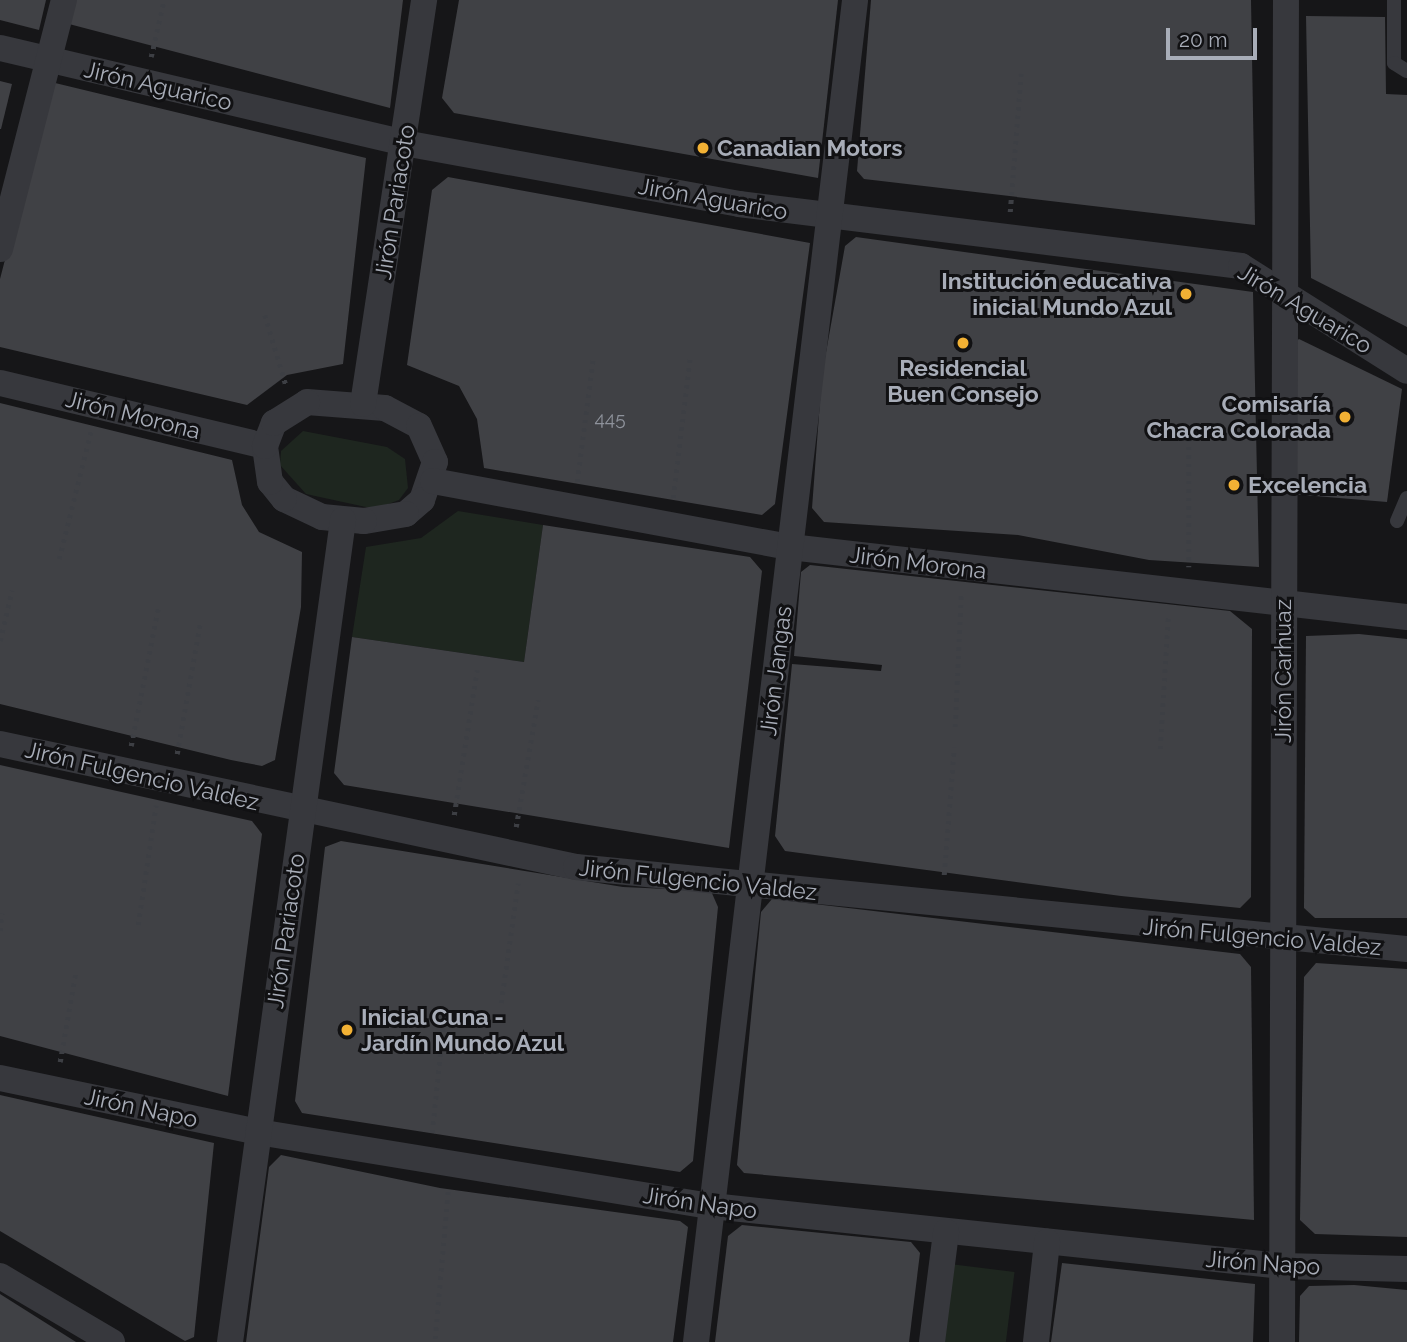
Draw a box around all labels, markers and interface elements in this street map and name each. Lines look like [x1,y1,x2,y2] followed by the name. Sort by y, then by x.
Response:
[1169,14,1260,58] scale bar
[1179,27,1227,52] text: 20 m
[81,55,235,117] street label: Jirón Aguarico
[369,123,421,281] street label: Jirón Pariacoto
[717,134,903,162] place label: Canadian Motors
[695,140,711,156] marker: Canadian Motors
[636,172,790,226] street label: Jirón Aguarico
[1233,258,1377,360] street label: Jirón Aguarico
[941,267,1172,321] place label: Institución educativa inicial Mundo Azul
[1178,286,1194,302] marker: Institución educativa inicial Mundo Azul
[955,335,971,351] marker: Residencial Buen Consejo
[887,354,1039,408] place label: Residencial Buen Consejo
[63,385,203,445] street label: Jirón Morona
[1147,390,1331,444] place label: Comisaría Chacra Colorada
[594,408,626,430] house number: 445
[1337,409,1353,425] marker: Comisaría Chacra Colorada
[1248,471,1367,499] place label: Excelencia
[1226,477,1242,493] marker: Excelencia
[848,541,988,585] street label: Jirón Morona
[1269,599,1297,743] street label: Jirón Carhuaz
[754,604,798,738] street label: Jirón Jangas
[22,736,262,816] street label: Jirón Fulgencio Valdez
[261,852,311,1010] street label: Jirón Pariacoto
[577,854,819,906] street label: Jirón Fulgencio Valdez
[1141,913,1383,961] street label: Jirón Fulgencio Valdez
[361,1003,565,1057] place label: Inicial Cuna - Jardín Mundo Azul
[339,1022,355,1038] marker: Inicial Cuna - Jardín Mundo Azul
[82,1083,200,1133] street label: Jirón Napo
[641,1181,759,1225] street label: Jirón Napo
[1205,1245,1321,1281] street label: Jirón Napo

